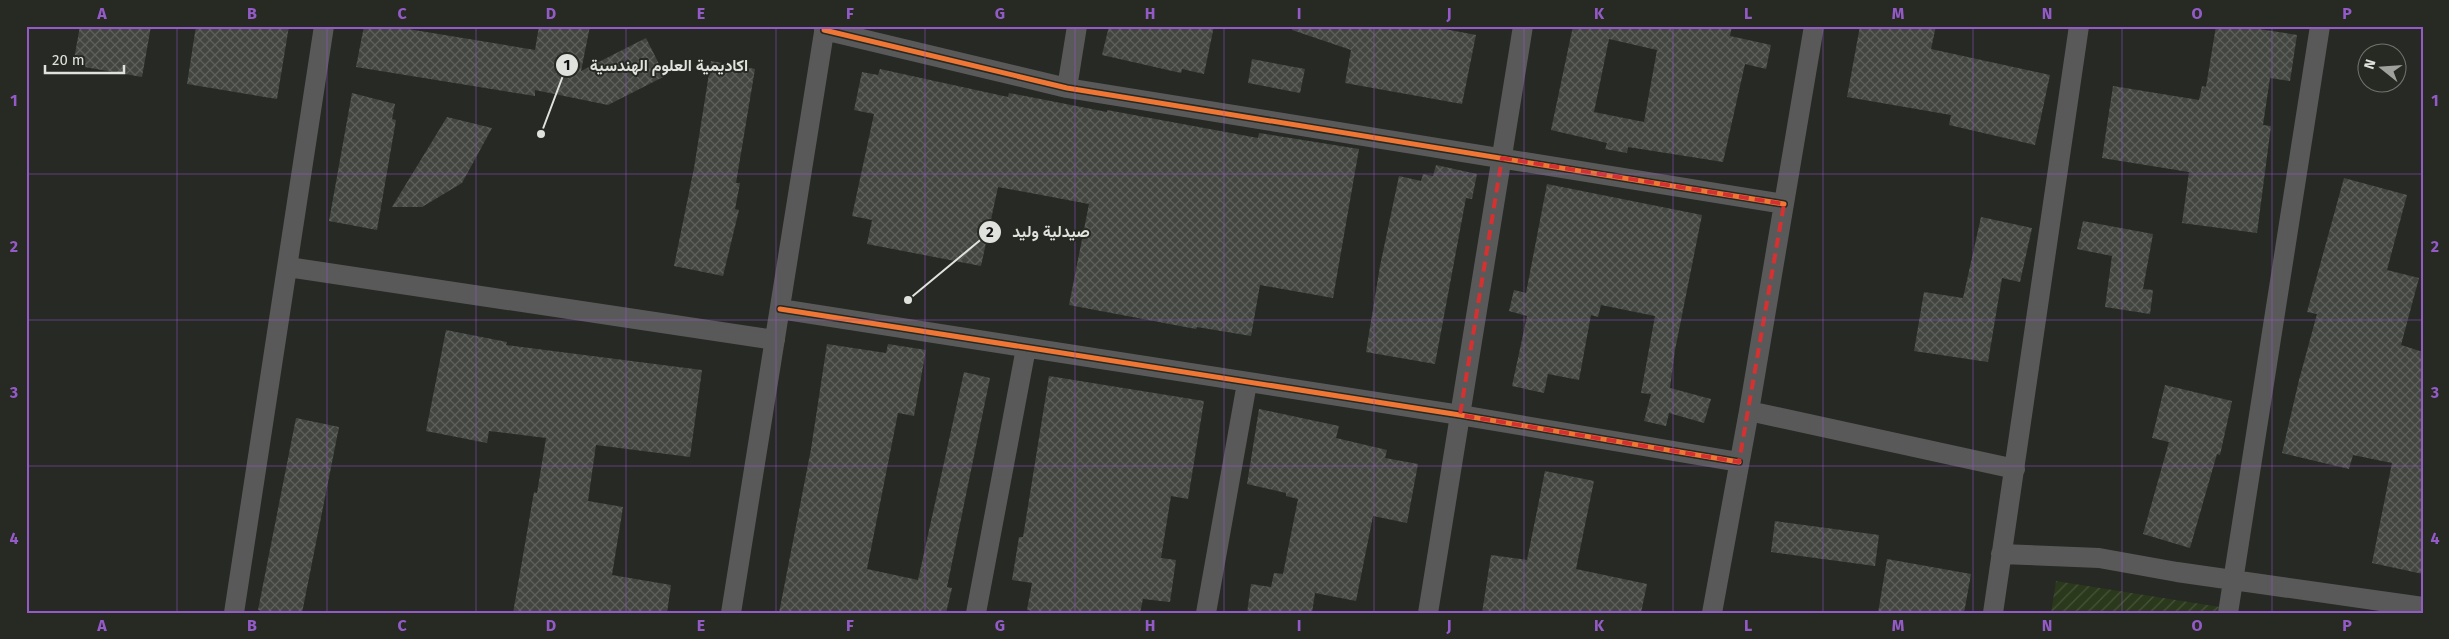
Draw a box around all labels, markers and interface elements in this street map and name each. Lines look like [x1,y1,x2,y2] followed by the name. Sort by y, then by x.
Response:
[96,4,107,23] text: A
[247,4,257,23] text: B
[397,4,407,23] text: C
[546,4,556,23] text: D
[697,4,705,23] text: E
[846,4,854,23] text: F
[995,4,1005,23] text: G
[1145,4,1155,23] text: H
[1297,4,1301,23] text: I
[1445,4,1452,23] text: J
[1594,4,1605,23] text: K
[1744,4,1752,23] text: L
[1892,4,1905,23] text: M
[2042,4,2052,23] text: N
[2191,4,2203,23] text: O
[2342,4,2352,23] text: P
[45,42,124,74] scale bar
[2356,42,2406,92] north arrow
[555,50,758,81] callout: اكاديمية العلوم الهندسية
[52,51,85,69] text: 20 m
[564,56,570,74] text: 1
[590,56,748,76] text: اكاديمية العلوم الهندسية
[2361,57,2380,71] text: N
[10,91,18,110] text: 1
[2431,91,2439,110] text: 1
[977,216,1100,247] callout: صيدلية وليد
[1012,222,1090,242] text: صيدلية وليد
[986,223,994,241] text: 2
[10,237,18,256] text: 2
[2431,237,2439,256] text: 2
[9,383,18,402] text: 3
[2430,383,2439,402] text: 3
[9,529,19,548] text: 4
[2430,529,2440,548] text: 4
[96,616,107,635] text: A
[247,616,257,635] text: B
[397,616,407,635] text: C
[546,616,556,635] text: D
[697,616,705,635] text: E
[846,616,854,635] text: F
[995,616,1005,635] text: G
[1145,616,1155,635] text: H
[1297,616,1301,635] text: I
[1445,616,1452,635] text: J
[1594,616,1605,635] text: K
[1744,616,1752,635] text: L
[1892,616,1905,635] text: M
[2042,616,2052,635] text: N
[2191,616,2203,635] text: O
[2342,616,2352,635] text: P

